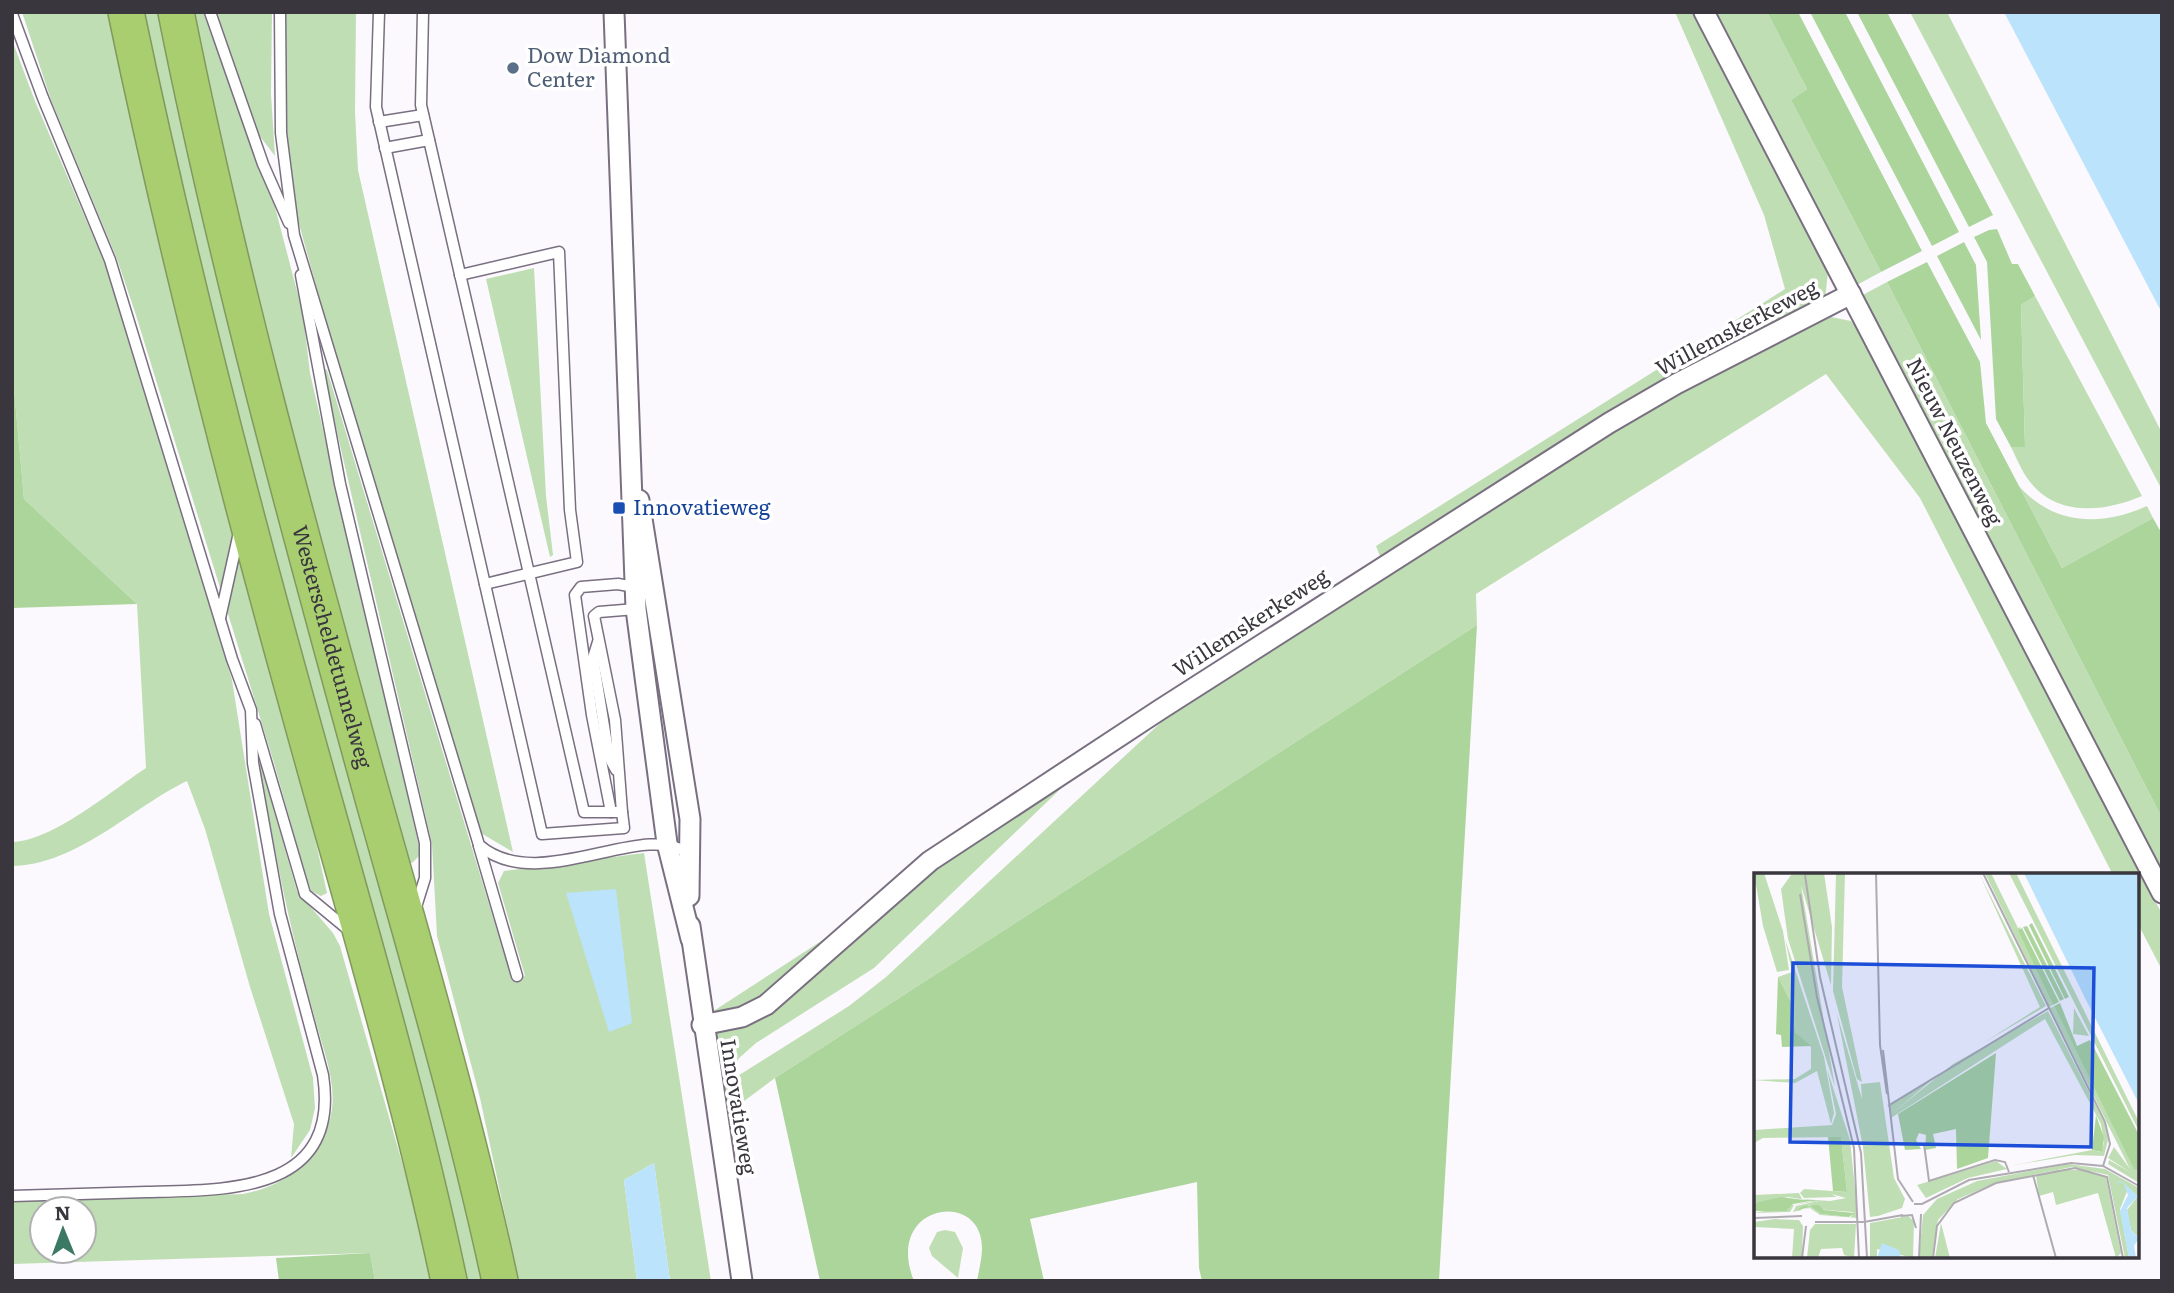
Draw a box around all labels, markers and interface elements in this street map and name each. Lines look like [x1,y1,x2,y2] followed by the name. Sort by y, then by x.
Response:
[527,38,671,93] place label: Dow Diamond Center
[505,60,521,76] marker: Dow Diamond Center
[1649,270,1823,382] street label: Willemskerkeweg
[1900,352,2012,530] street label: Nieuw Neuzenweg
[633,490,771,521] place label: Innovatieweg
[611,500,627,516] marker: Innovatieweg
[286,521,382,772] street label: Westerscheldetunnelweg
[1166,559,1334,683] street label: Willemskerkeweg
[1754,873,2139,1258] inset map
[714,1036,767,1177] street label: Innovatieweg
[28,1195,98,1265] north arrow
[54,1198,71,1226] text: N

